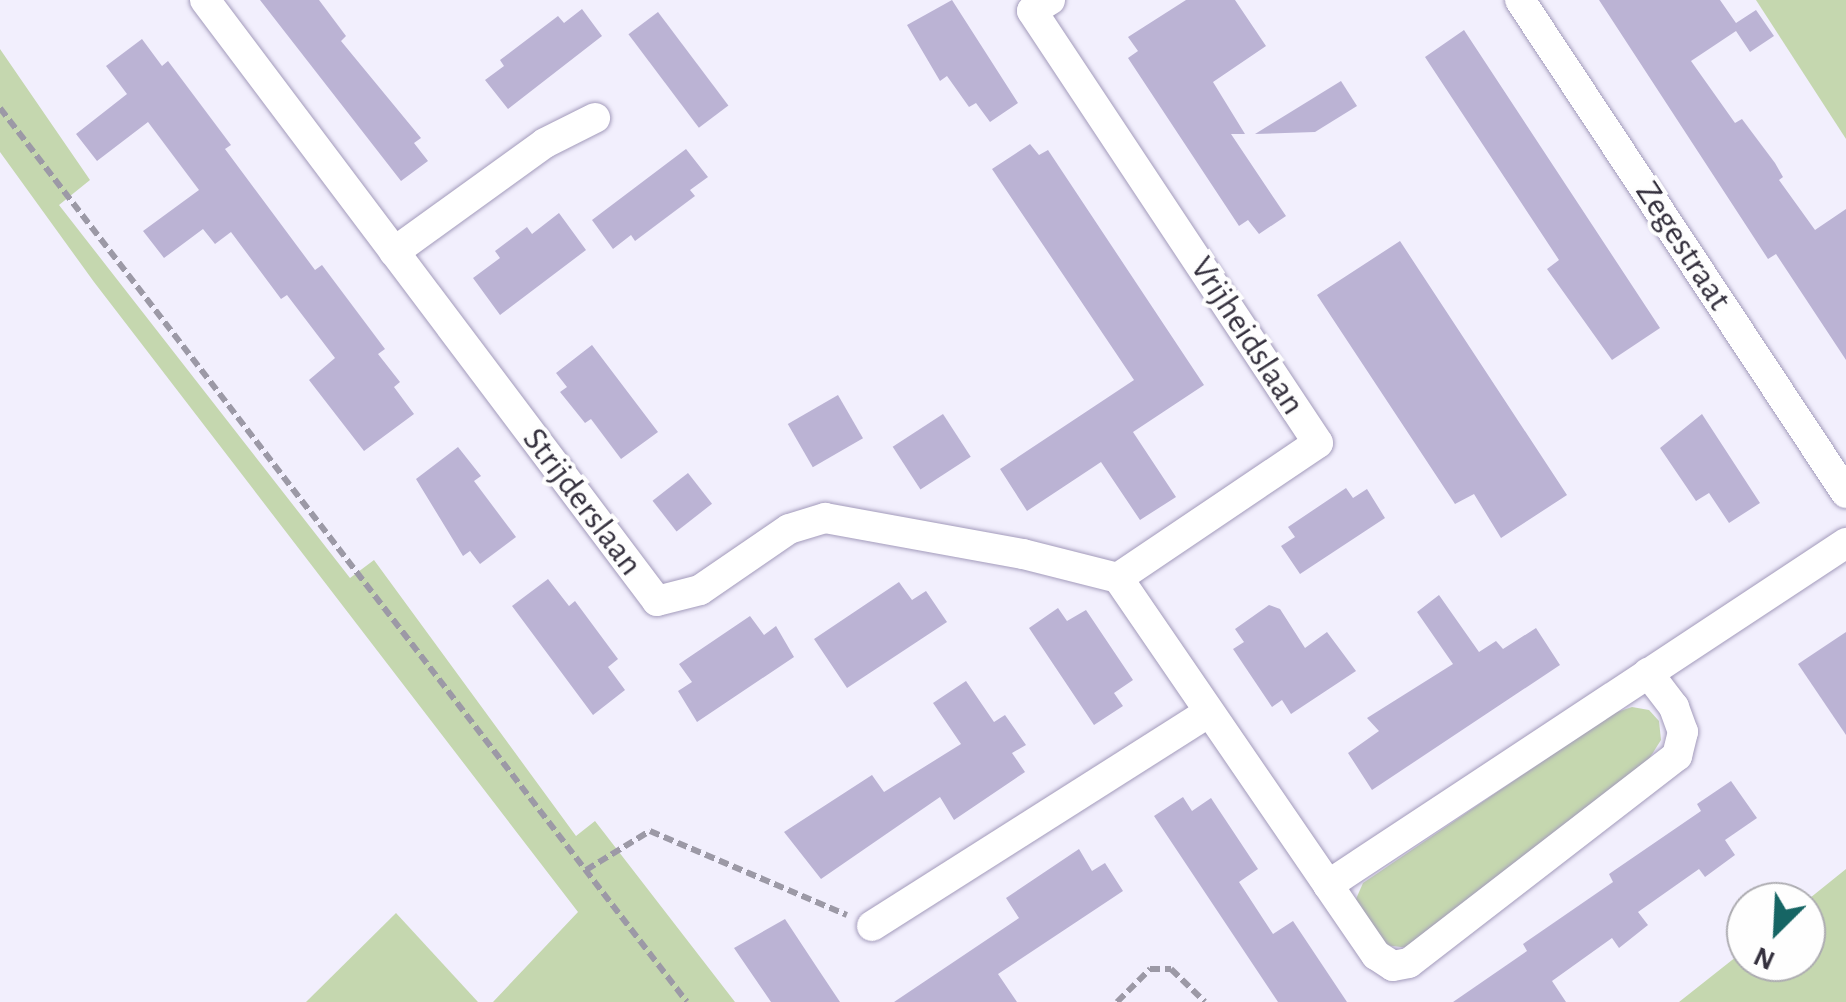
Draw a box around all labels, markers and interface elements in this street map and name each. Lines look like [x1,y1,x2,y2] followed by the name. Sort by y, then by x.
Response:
[1626,174,1740,318] street label: Zegestraat
[1180,249,1314,423] street label: Vrijheidslaan
[513,420,651,584] street label: Strijderslaan
[1726,882,1826,982] north arrow
[1750,941,1779,974] text: N

